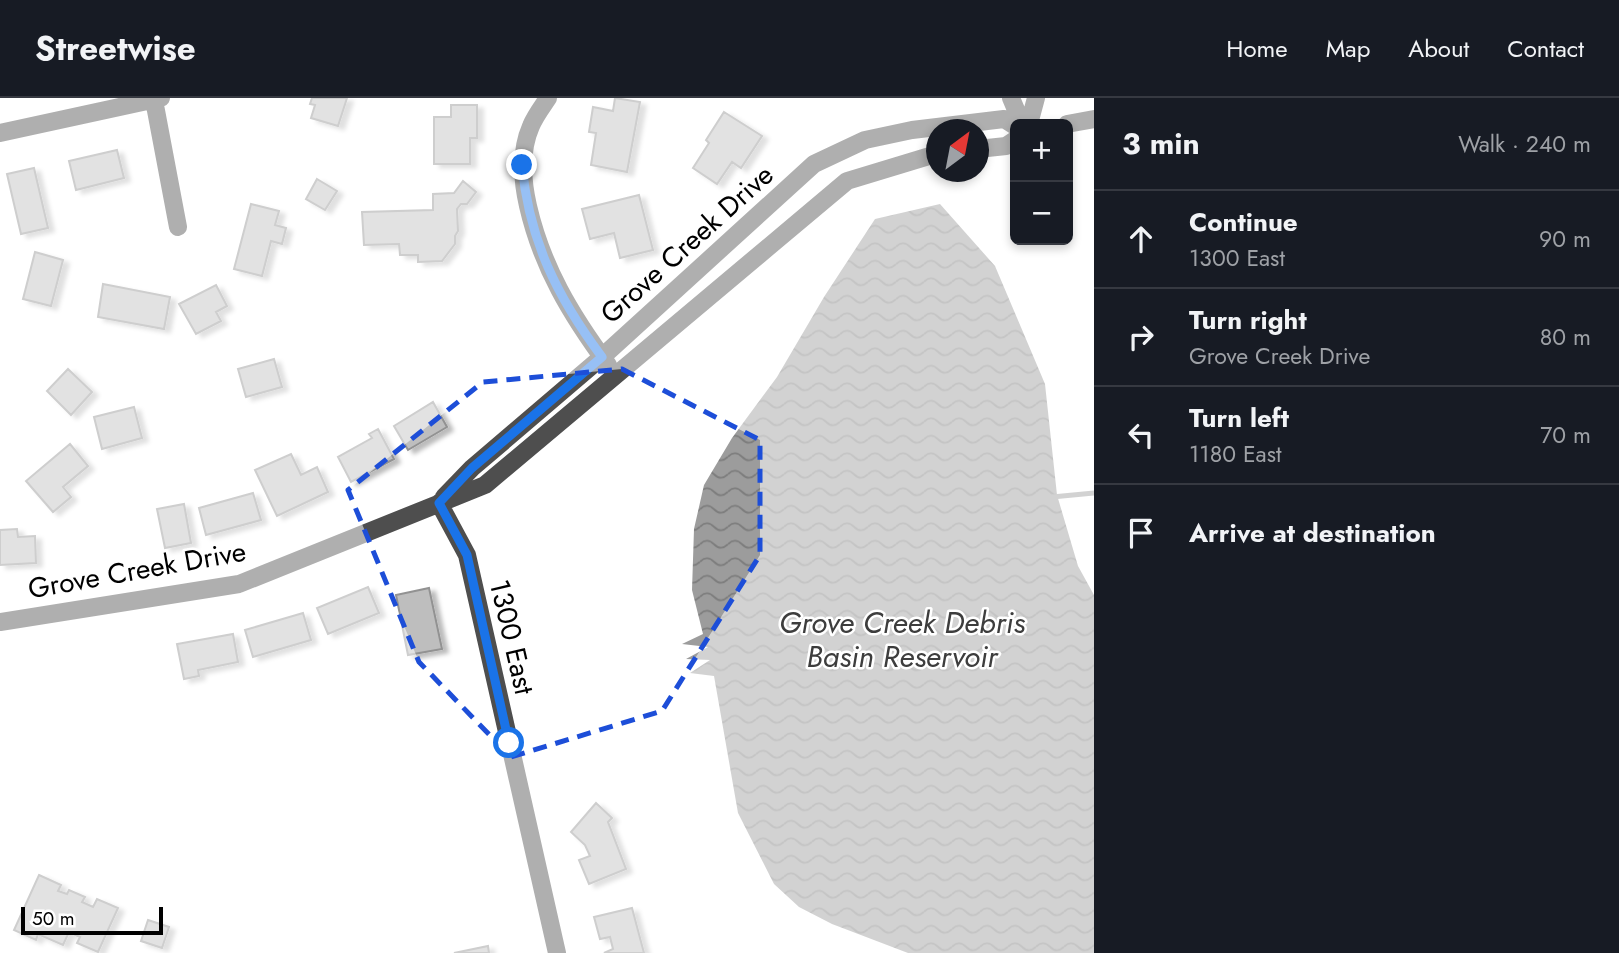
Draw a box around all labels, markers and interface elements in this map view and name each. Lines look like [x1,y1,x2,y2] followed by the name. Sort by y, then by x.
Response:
[35,25,196,72] text: Streetwise
[1226,31,1288,66] text: Home
[1326,31,1370,66] text: Map
[1408,31,1469,66] text: About
[1507,31,1584,66] text: Contact
[926,119,989,182] north arrow
[1010,119,1073,245] map controls
[1010,119,1073,182] button: +
[1122,122,1200,165] text: 3 min
[1458,127,1591,161] text: Walk · 240 m
[506,149,537,180] route end
[591,155,783,333] street label: Grove Creek Drive
[1010,182,1073,245] button: −
[1189,203,1298,241] text: Continue
[1122,220,1160,258] icon: ahead
[1539,222,1591,256] text: 90 m
[1189,241,1285,275] text: 1300 East
[1189,301,1307,339] text: Turn right
[1122,318,1160,356] icon: right
[1540,320,1591,354] text: 80 m
[1189,339,1370,373] text: Grove Creek Drive
[1189,399,1289,437] text: Turn left
[1122,416,1160,454] icon: left
[1540,418,1591,452] text: 70 m
[1189,437,1281,471] text: 1180 East
[1122,514,1160,552] icon: arrive
[1189,514,1436,552] text: Arrive at destination
[25,531,249,609] street label: Grove Creek Drive
[479,576,545,699] street label: 1300 East
[779,601,1025,678] water label: Grove Creek Debris Basin Reservoir
[493,727,524,758] route start
[21,904,163,936] scale bar
[32,905,75,932] text: 50 m

